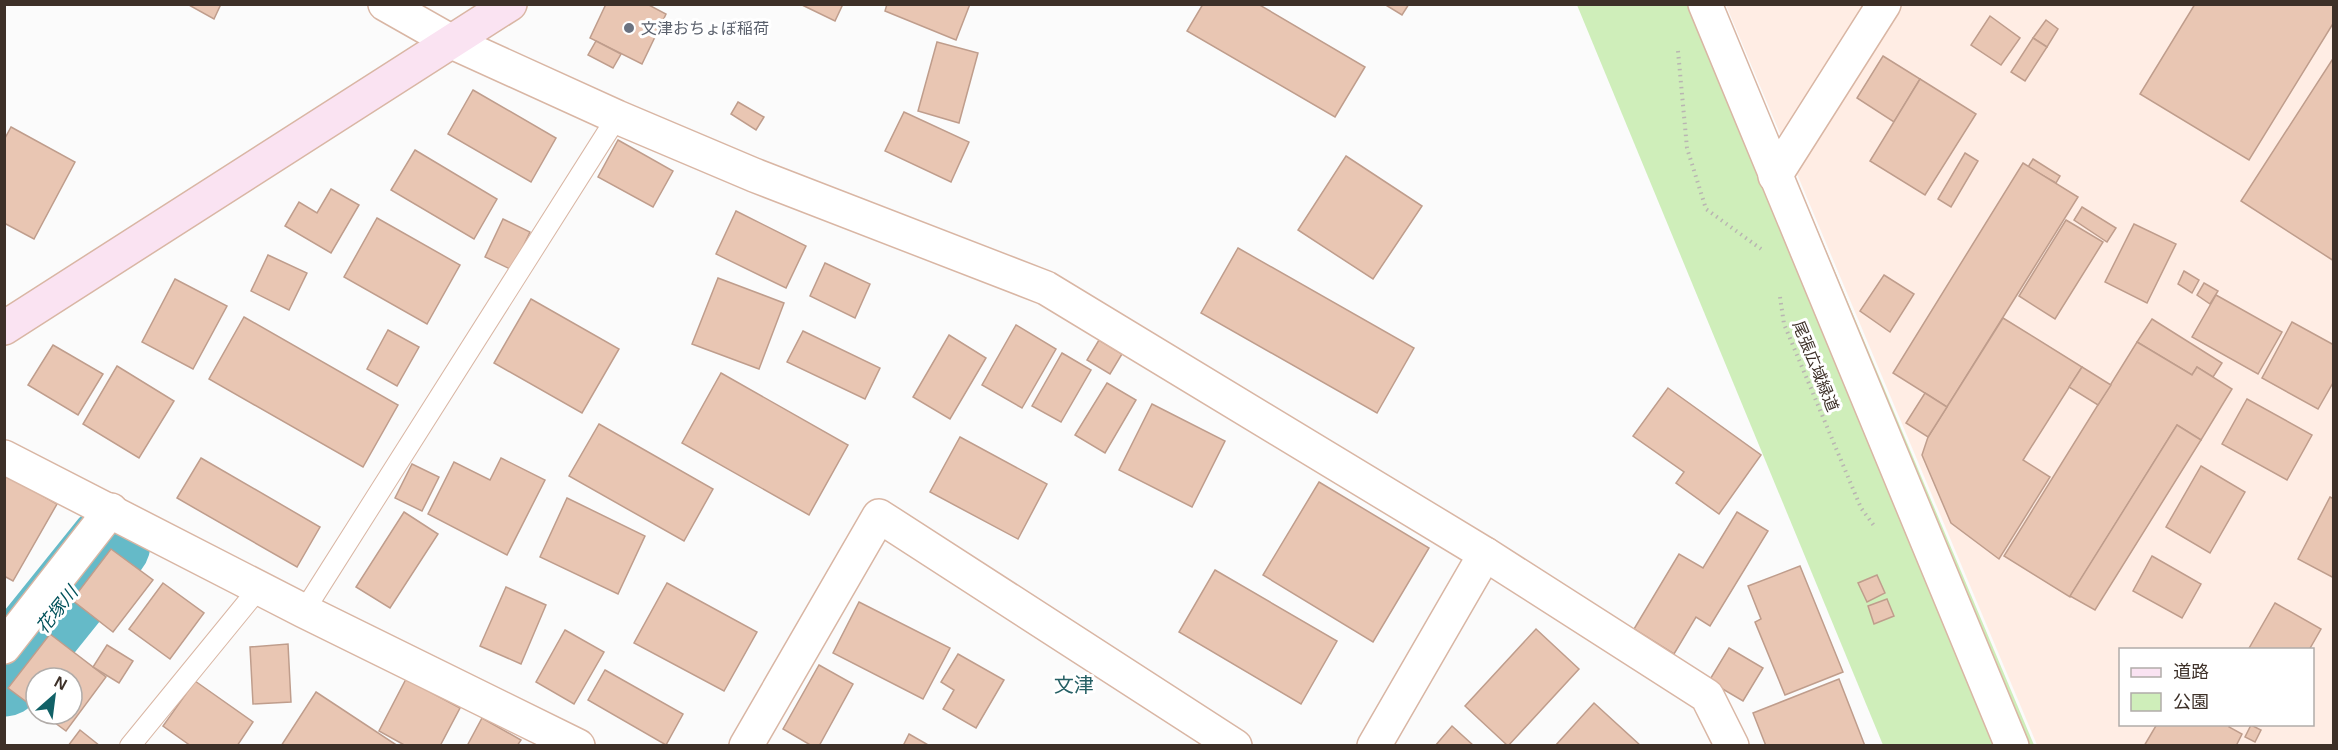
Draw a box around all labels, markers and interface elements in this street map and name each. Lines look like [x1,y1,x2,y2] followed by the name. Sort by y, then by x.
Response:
[641,20,769,37] place label: 文津おちょぼ稲荷
[622,21,636,35] marker: 文津おちょぼ稲荷
[1790,318,1841,414] street label: 尾張広域緑道
[32,581,83,637] water label: 花塚川
[2119,648,2314,726] legend
[2173,662,2209,682] text: 道路
[24,666,84,726] north arrow
[52,673,70,693] text: N
[1054,674,1094,696] district label: 文津
[2173,692,2209,712] text: 公園

